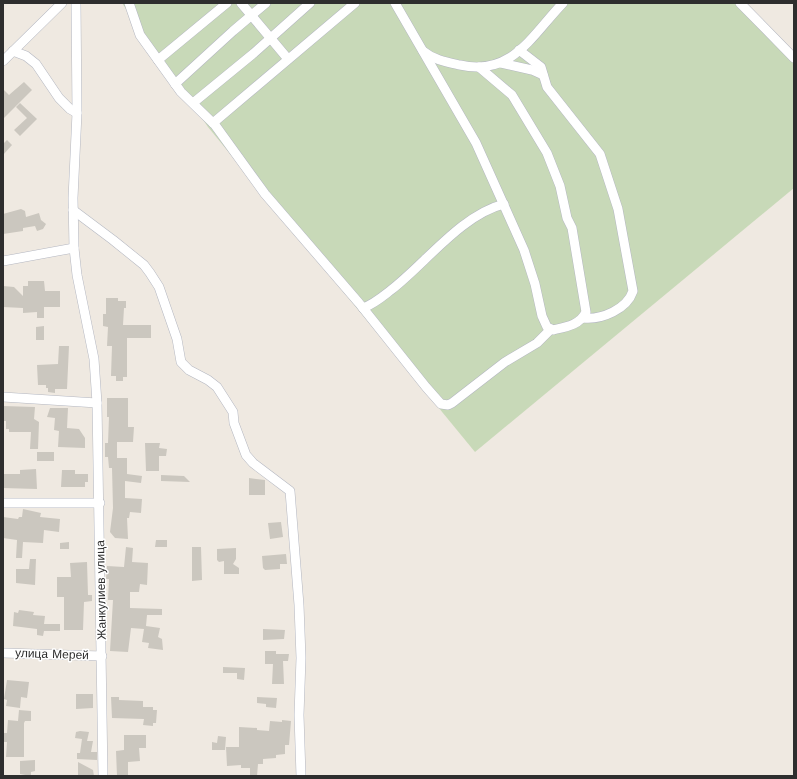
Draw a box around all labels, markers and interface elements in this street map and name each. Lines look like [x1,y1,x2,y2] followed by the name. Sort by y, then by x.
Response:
[93,540,109,640] street label: Жанкулиев улица
[15,646,89,662] street label: улица Мерей

